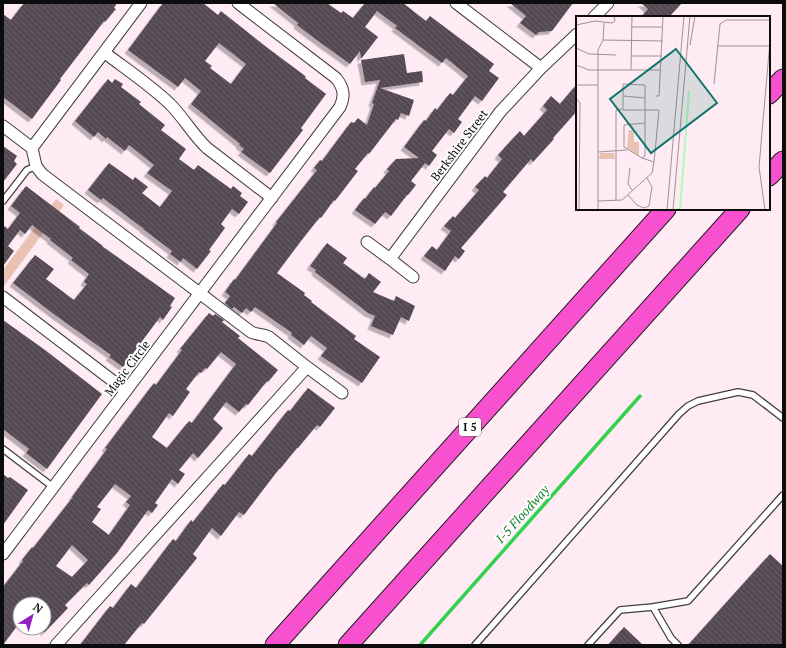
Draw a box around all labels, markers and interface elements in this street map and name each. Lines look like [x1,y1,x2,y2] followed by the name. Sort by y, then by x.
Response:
[576,16,770,210] inset map
[427,106,491,184] street label: Berkshire Street
[101,337,153,399] street label: Magic Circle
[459,418,481,436] road number: I 5
[490,480,554,548] water label: I-5 Floodway
[12,596,52,636] north arrow
[30,600,46,617] text: N

